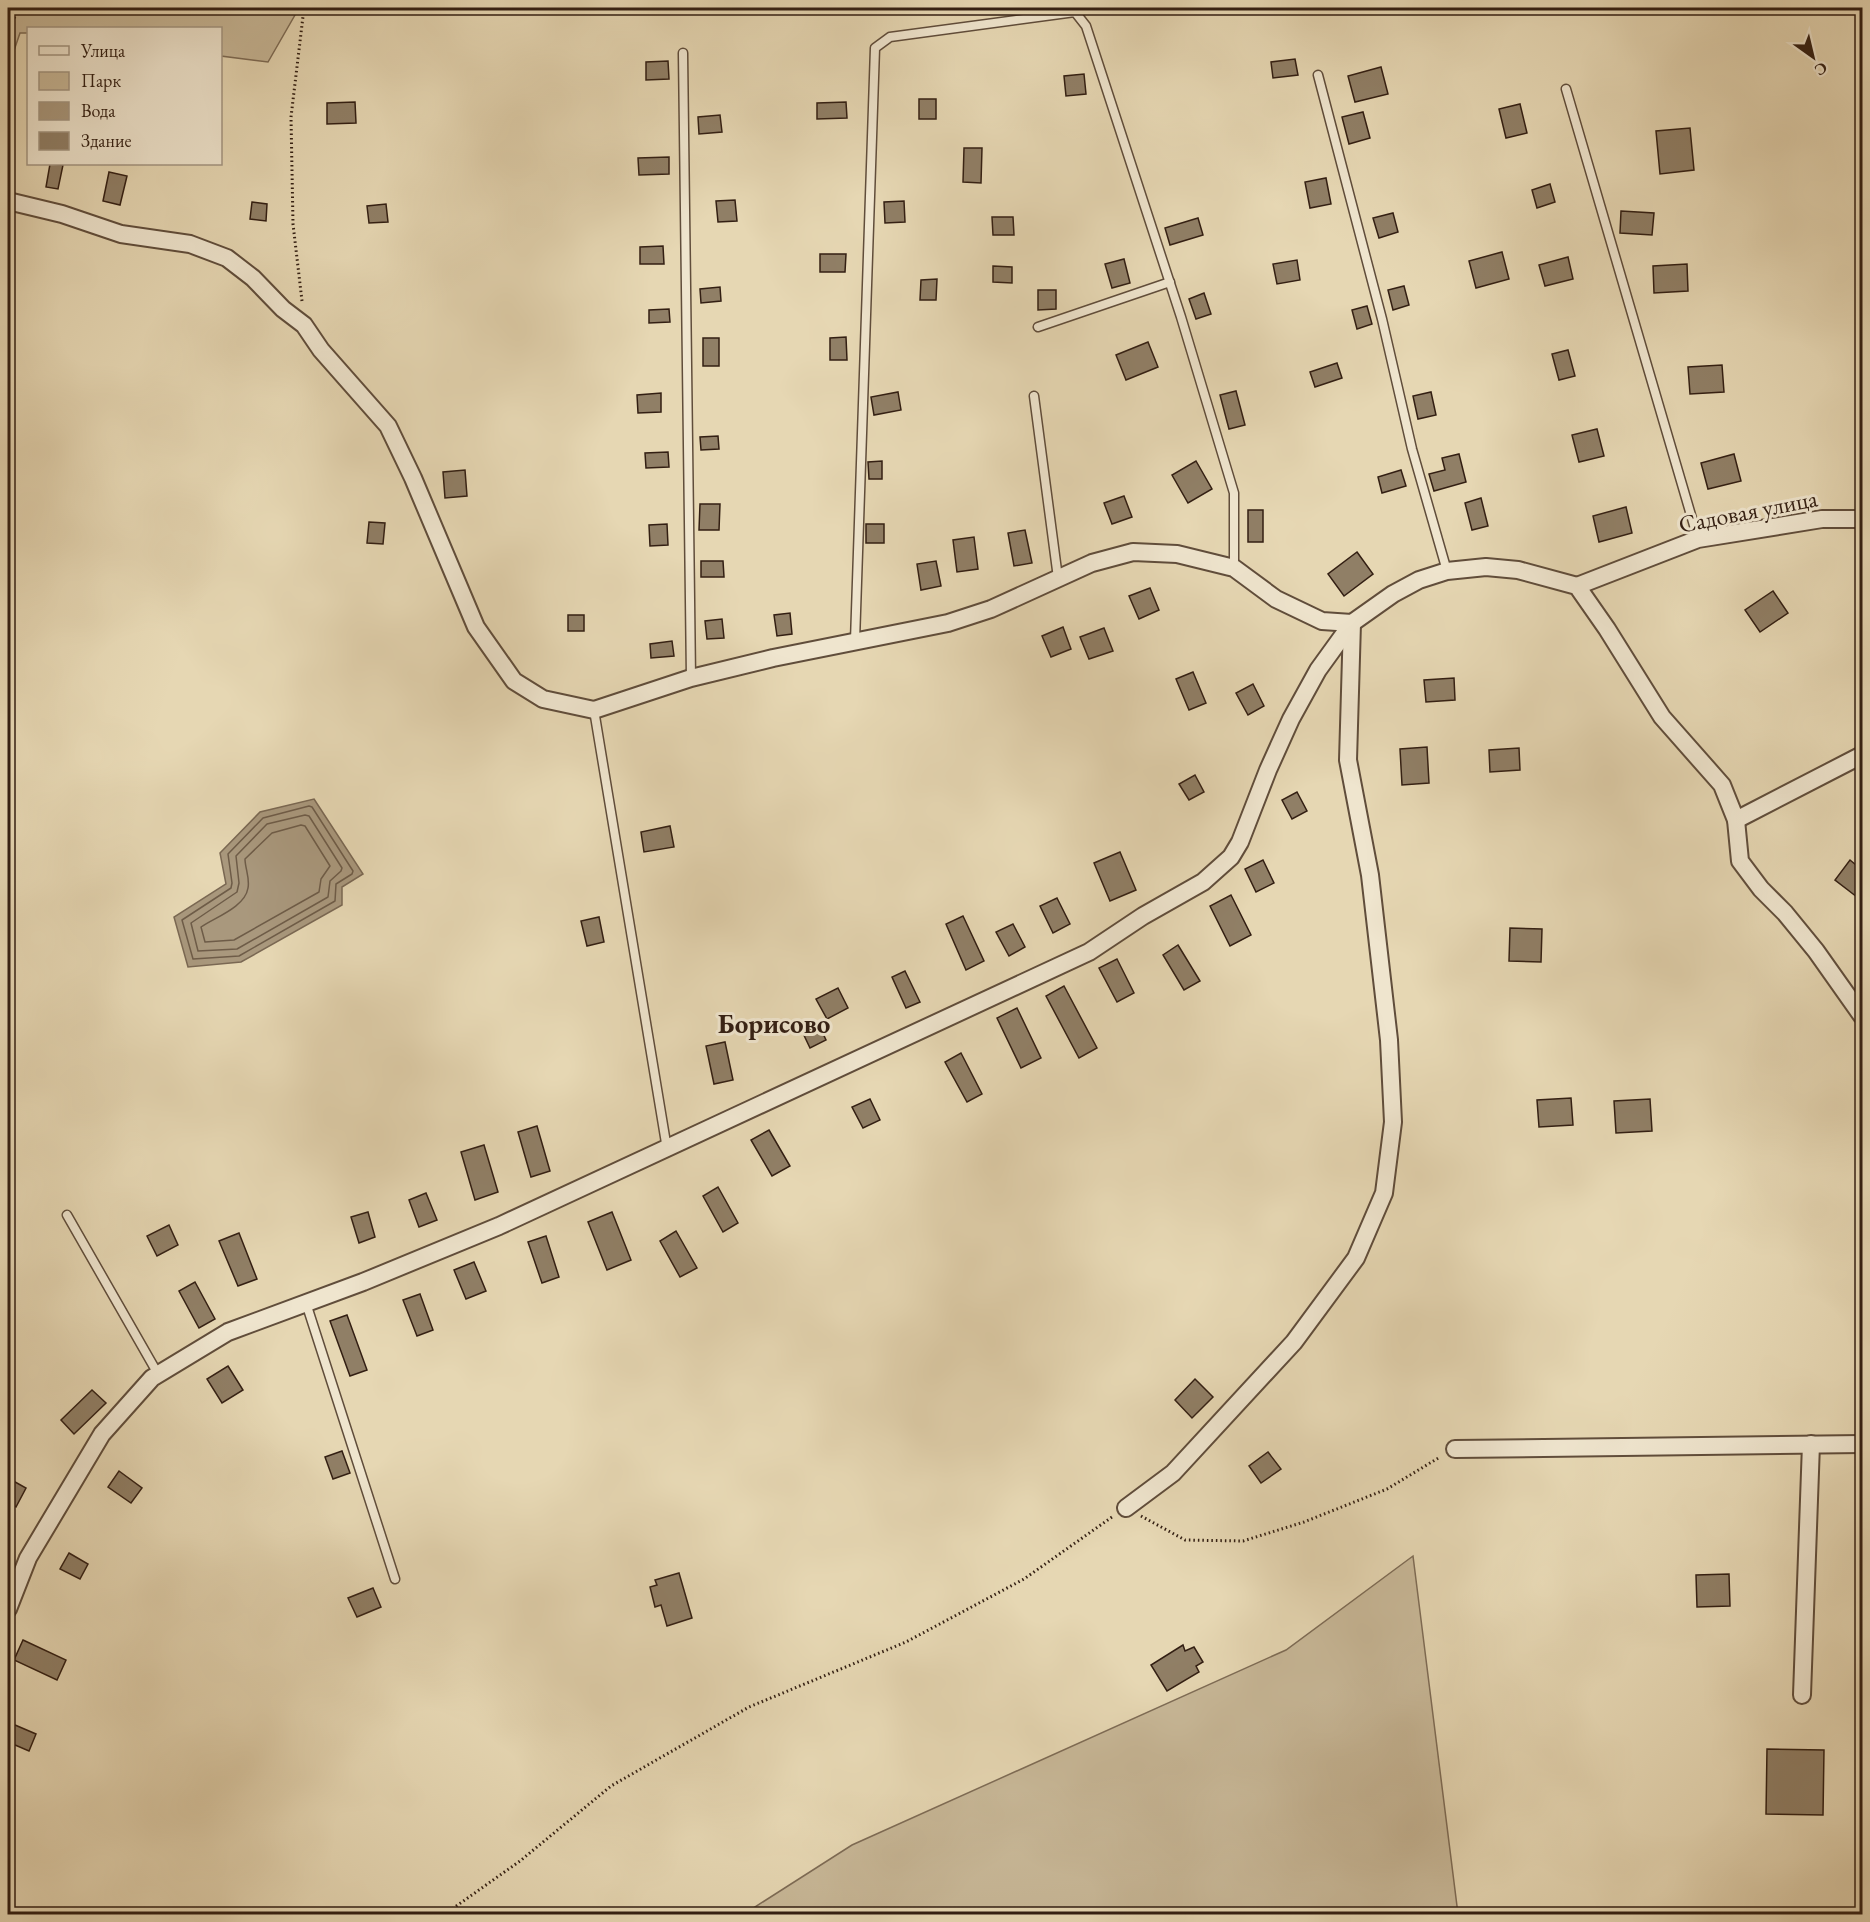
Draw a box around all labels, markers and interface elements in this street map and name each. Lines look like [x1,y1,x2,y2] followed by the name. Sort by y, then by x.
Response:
[27,27,222,165] legend
[1783,27,1843,87] north arrow
[80,39,126,62] text: Улица
[1811,57,1832,81] text: С
[81,69,121,92] text: Парк
[81,99,116,122] text: Вода
[81,129,131,152] text: Здание
[1676,482,1820,540] street label: Садовая улица
[718,1006,830,1041] district label: Борисово

